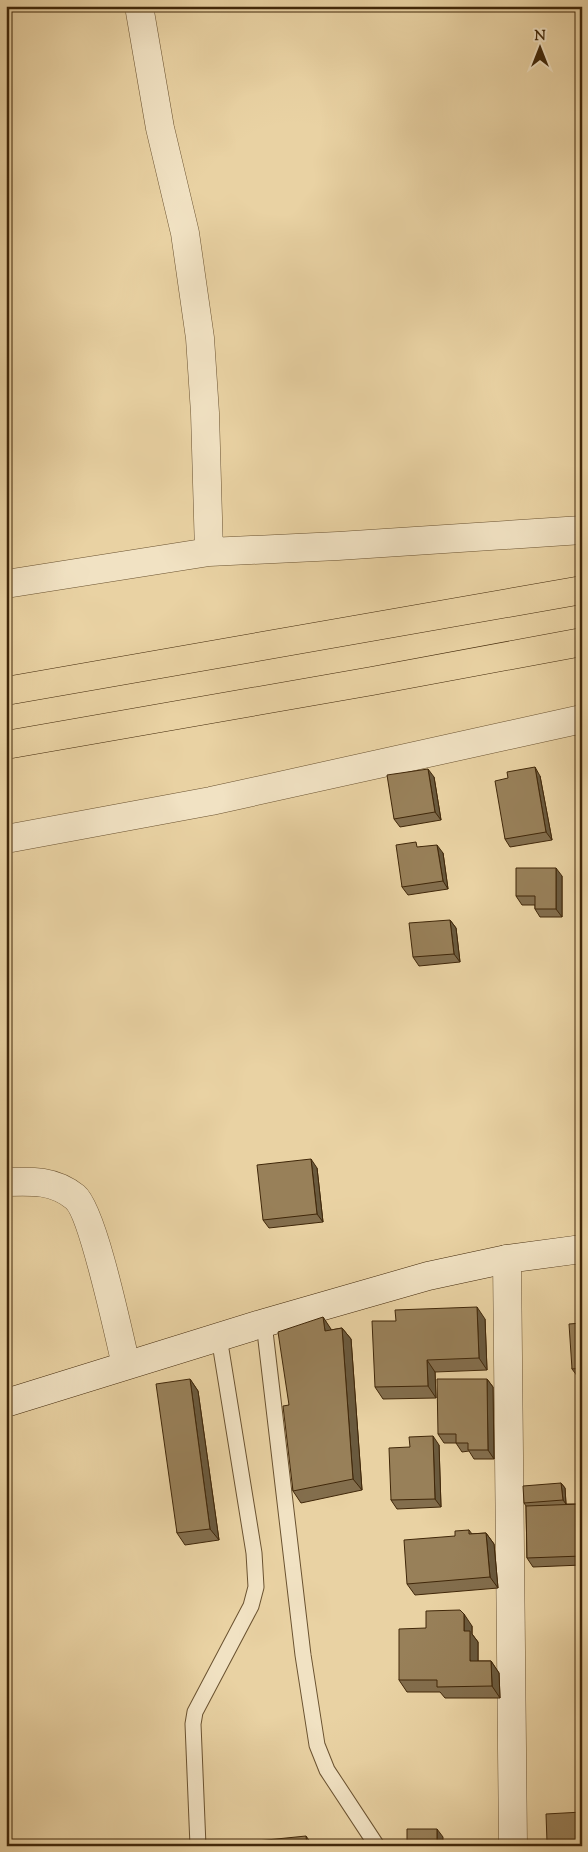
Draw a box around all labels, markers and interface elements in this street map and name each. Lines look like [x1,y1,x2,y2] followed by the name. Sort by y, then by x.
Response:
[516,22,566,72] north arrow
[534,27,546,47] text: N

